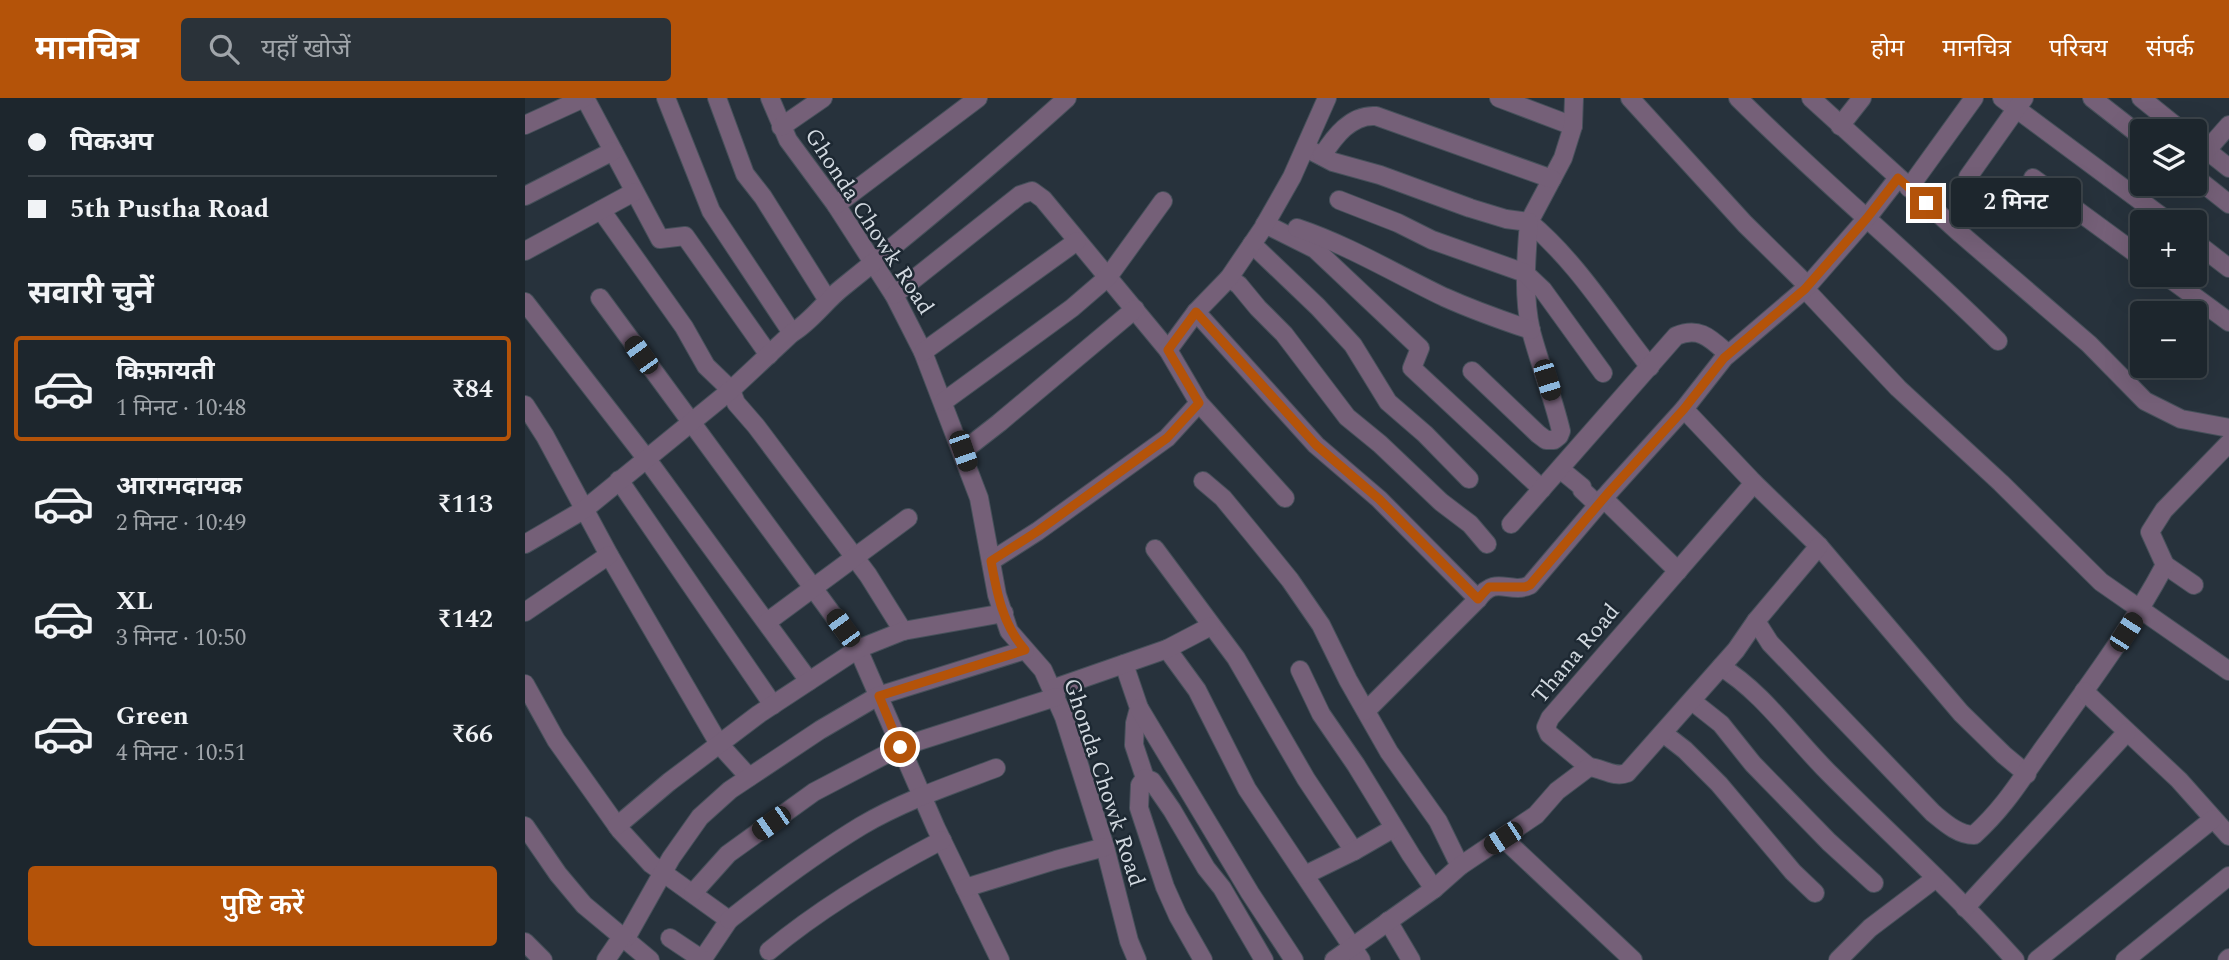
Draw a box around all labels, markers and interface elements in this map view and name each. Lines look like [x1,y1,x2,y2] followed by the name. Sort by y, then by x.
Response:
[181,18,671,81] search box
[35,24,139,74] text: मानचित्र
[261,29,350,69] text: यहाँ खोजें
[205,30,243,68] icon: search
[1871,31,1904,67] text: होम
[1942,31,2011,67] text: मानचित्र
[2049,31,2108,67] text: परिचय
[2146,31,2194,67] text: संपर्क
[2130,119,2207,378] map controls
[2130,119,2207,196] button: layers
[795,121,943,322] street label: Ghonda Chowk Road
[70,122,153,162] text: पिकअप
[1951,178,2080,228] callout: 2 मिनट
[1984,185,2048,220] text: 2 मिनट
[1910,187,1942,219] route end
[70,189,269,229] text: 5th Pustha Road
[2130,210,2207,287] button: +
[28,269,154,318] text: सवारी चुनें
[2130,301,2207,378] button: −
[621,332,662,378] car
[116,351,215,391] text: किफ़ायती
[32,357,95,420] icon: car
[1531,357,1564,403] car
[451,369,493,409] text: ₹84
[116,391,246,426] text: 1 मिनट · 10:48
[947,428,980,474] car
[116,466,242,506] text: आरामदायक
[32,472,95,535] icon: car
[437,484,493,524] text: ₹113
[116,506,246,541] text: 2 मिनट · 10:49
[116,581,153,621] text: XL
[32,587,95,650] icon: car
[1523,596,1629,712] street label: Thana Road
[437,599,493,639] text: ₹142
[823,605,864,651] car
[2106,609,2147,655] car
[116,621,246,656] text: 3 मिनट · 10:50
[1053,674,1154,891] street label: Ghonda Chowk Road
[116,696,189,736] text: Green
[32,702,95,765] icon: car
[451,714,493,754] text: ₹66
[884,731,916,763] route start
[116,736,246,771] text: 4 मिनट · 10:51
[748,802,795,844] car
[1480,818,1527,858] car
[28,866,497,946] button: पुष्टि करें

